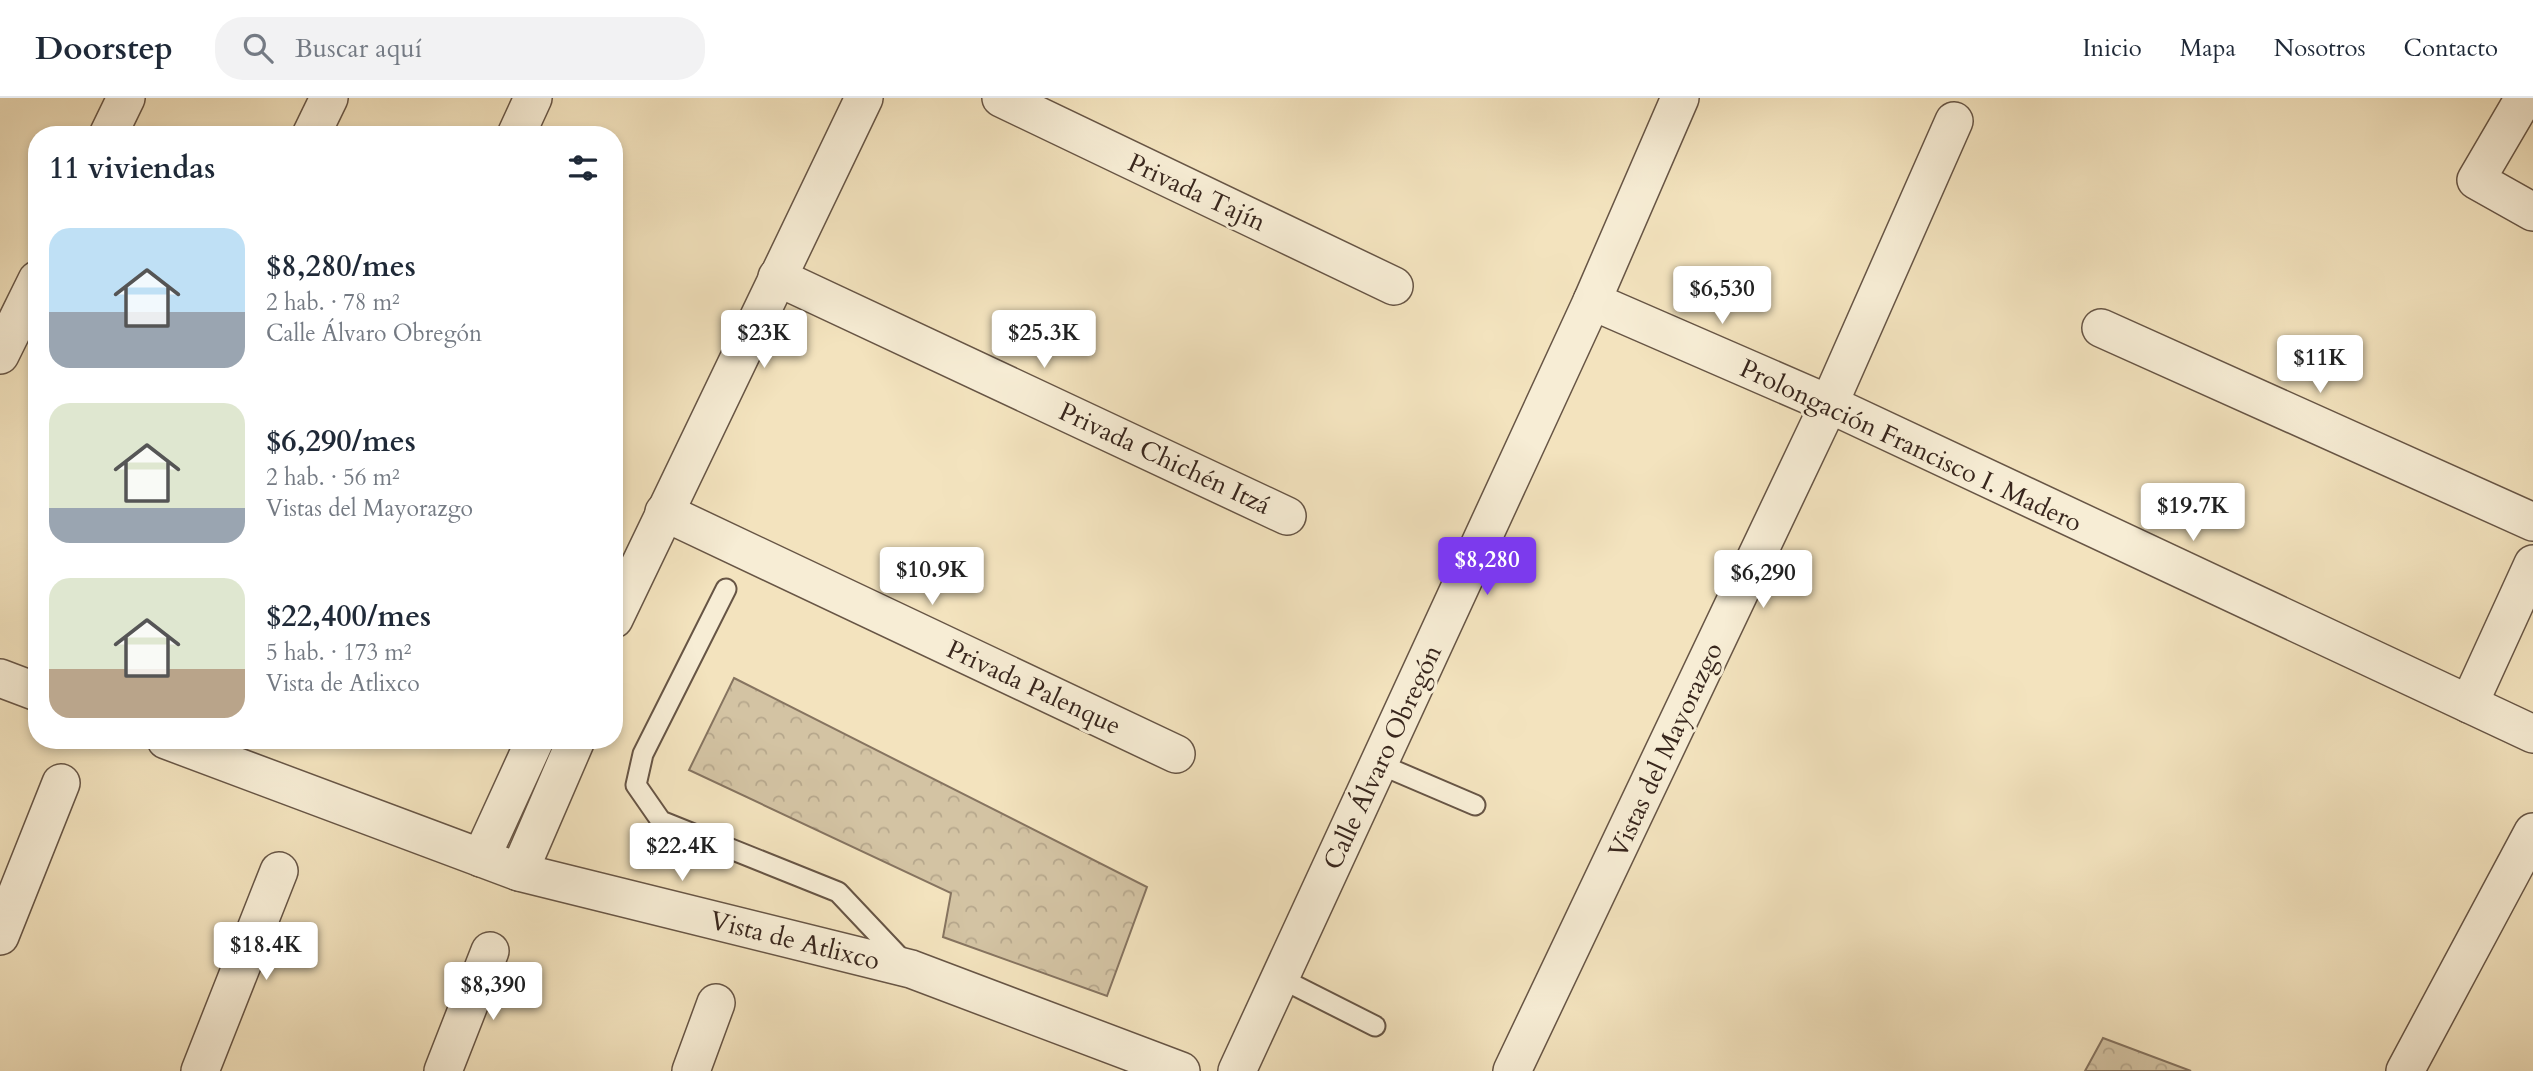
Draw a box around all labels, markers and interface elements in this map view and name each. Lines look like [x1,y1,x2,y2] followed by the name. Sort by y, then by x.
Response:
[215,17,705,80] search box
[35,26,173,71] text: Doorstep
[239,29,277,67] icon: search
[295,31,422,66] text: Buscar aquí
[2082,32,2142,65] text: Inicio
[2180,32,2236,65] text: Mapa
[2274,32,2366,65] text: Nosotros
[2404,32,2498,65] text: Contacto
[1122,145,1272,240] street label: Privada Tajín
[49,148,215,189] text: 11 viviendas
[564,149,602,187] icon: filters
[266,246,416,287] text: $8,280/mes
[105,256,189,340] icon: home
[1665,266,1779,326] pin: $6,530
[1689,273,1755,304] text: $6,530
[266,287,400,318] text: 2 hab. · 78 m²
[723,310,805,370] pin: $23K
[987,310,1101,370] pin: $25.3K
[737,317,791,348] text: $23K
[1008,317,1080,348] text: $25.3K
[266,318,482,349] text: Calle Álvaro Obregón
[2279,336,2361,395] pin: $11K
[2293,342,2347,373] text: $11K
[1734,351,2087,540] street label: Prolongación Francisco I. Madero
[1053,394,1276,523] street label: Privada Chichén Itzá
[266,421,416,462] text: $6,290/mes
[105,431,189,515] icon: home
[266,462,400,493] text: 2 hab. · 56 m²
[2136,484,2250,543] pin: $19.7K
[2157,490,2229,521] text: $19.7K
[266,493,473,524] text: Vistas del Mayorazgo
[1430,538,1544,597] pin: $8,280
[1454,544,1520,575] text: $8,280
[875,547,989,607] pin: $10.9K
[1706,550,1820,610] pin: $6,290
[896,554,968,585] text: $10.9K
[1730,557,1796,588] text: $6,290
[266,596,431,637] text: $22,400/mes
[105,606,189,690] icon: home
[941,632,1127,743] street label: Privada Palenque
[266,637,412,668] text: 5 hab. · 173 m²
[1600,637,1731,864] street label: Vistas del Mayorazgo
[1315,639,1450,875] street label: Calle Álvaro Obregón
[266,668,420,699] text: Vista de Atlixco
[625,824,739,883] pin: $22.4K
[646,830,718,861] text: $22.4K
[706,903,883,978] street label: Vista de Atlixco
[209,922,323,982] pin: $18.4K
[230,929,302,960] text: $18.4K
[436,962,550,1022] pin: $8,390
[460,969,526,1000] text: $8,390

